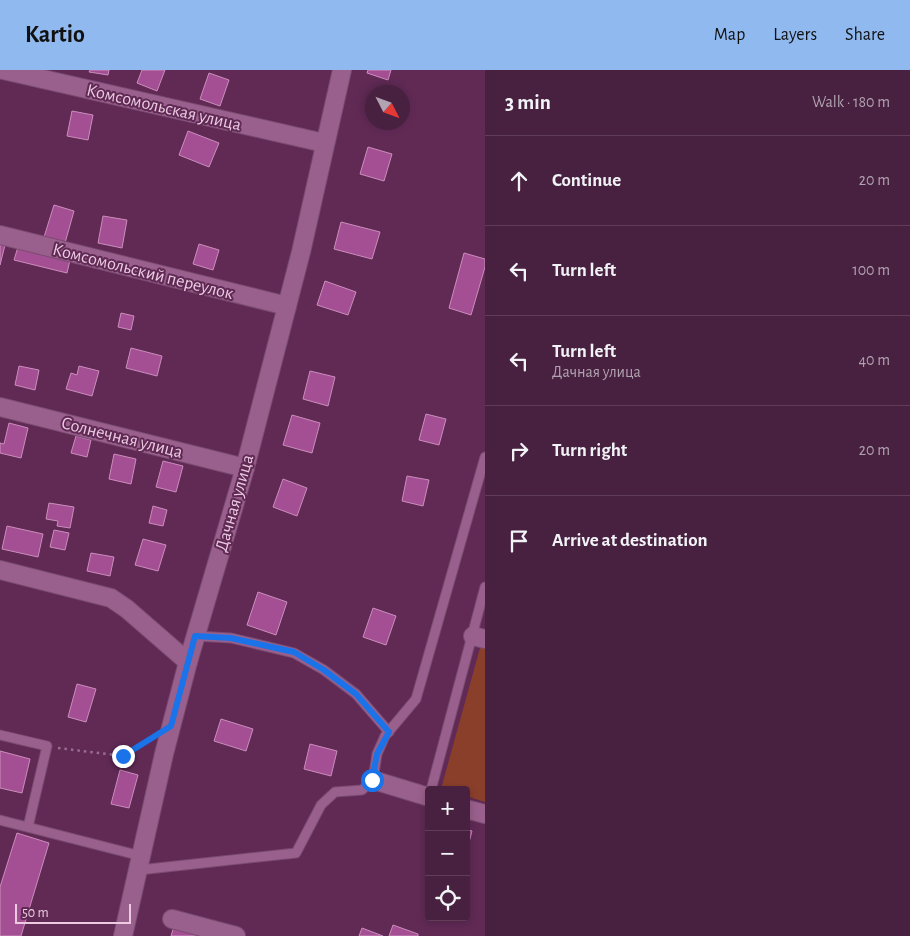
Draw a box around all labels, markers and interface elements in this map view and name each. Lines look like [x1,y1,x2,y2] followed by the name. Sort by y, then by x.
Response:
[25,23,85,47] text: Kartio
[714,26,745,44] text: Map
[773,26,817,44] text: Layers
[845,26,885,44] text: Share
[85,81,243,135] street label: Комсомольская улица
[365,85,410,130] north arrow
[505,92,551,113] text: 3 min
[812,94,890,110] text: Walk · 180 m
[505,167,533,195] icon: ahead
[552,171,621,190] text: Continue
[859,172,890,188] text: 20 m
[50,241,236,303] street label: Комсомольский переулок
[505,257,533,285] icon: left
[552,261,616,280] text: Turn left
[852,262,890,278] text: 100 m
[552,342,616,361] text: Turn left
[505,347,533,375] icon: left
[858,352,890,368] text: 40 m
[552,364,641,380] text: Дачная улица
[59,414,184,462] street label: Солнечная улица
[505,437,533,465] icon: right
[552,441,627,460] text: Turn right
[859,442,890,458] text: 20 m
[213,453,257,554] street label: Дачная улица
[505,527,533,555] icon: arrive
[552,531,708,550] text: Arrive at destination
[112,745,135,768] route end
[361,769,384,792] route start
[425,786,470,921] map controls
[425,786,470,831] button: +
[425,831,470,876] button: −
[425,876,470,921] button: locate
[15,901,131,924] scale bar
[22,906,49,920] text: 50 m

